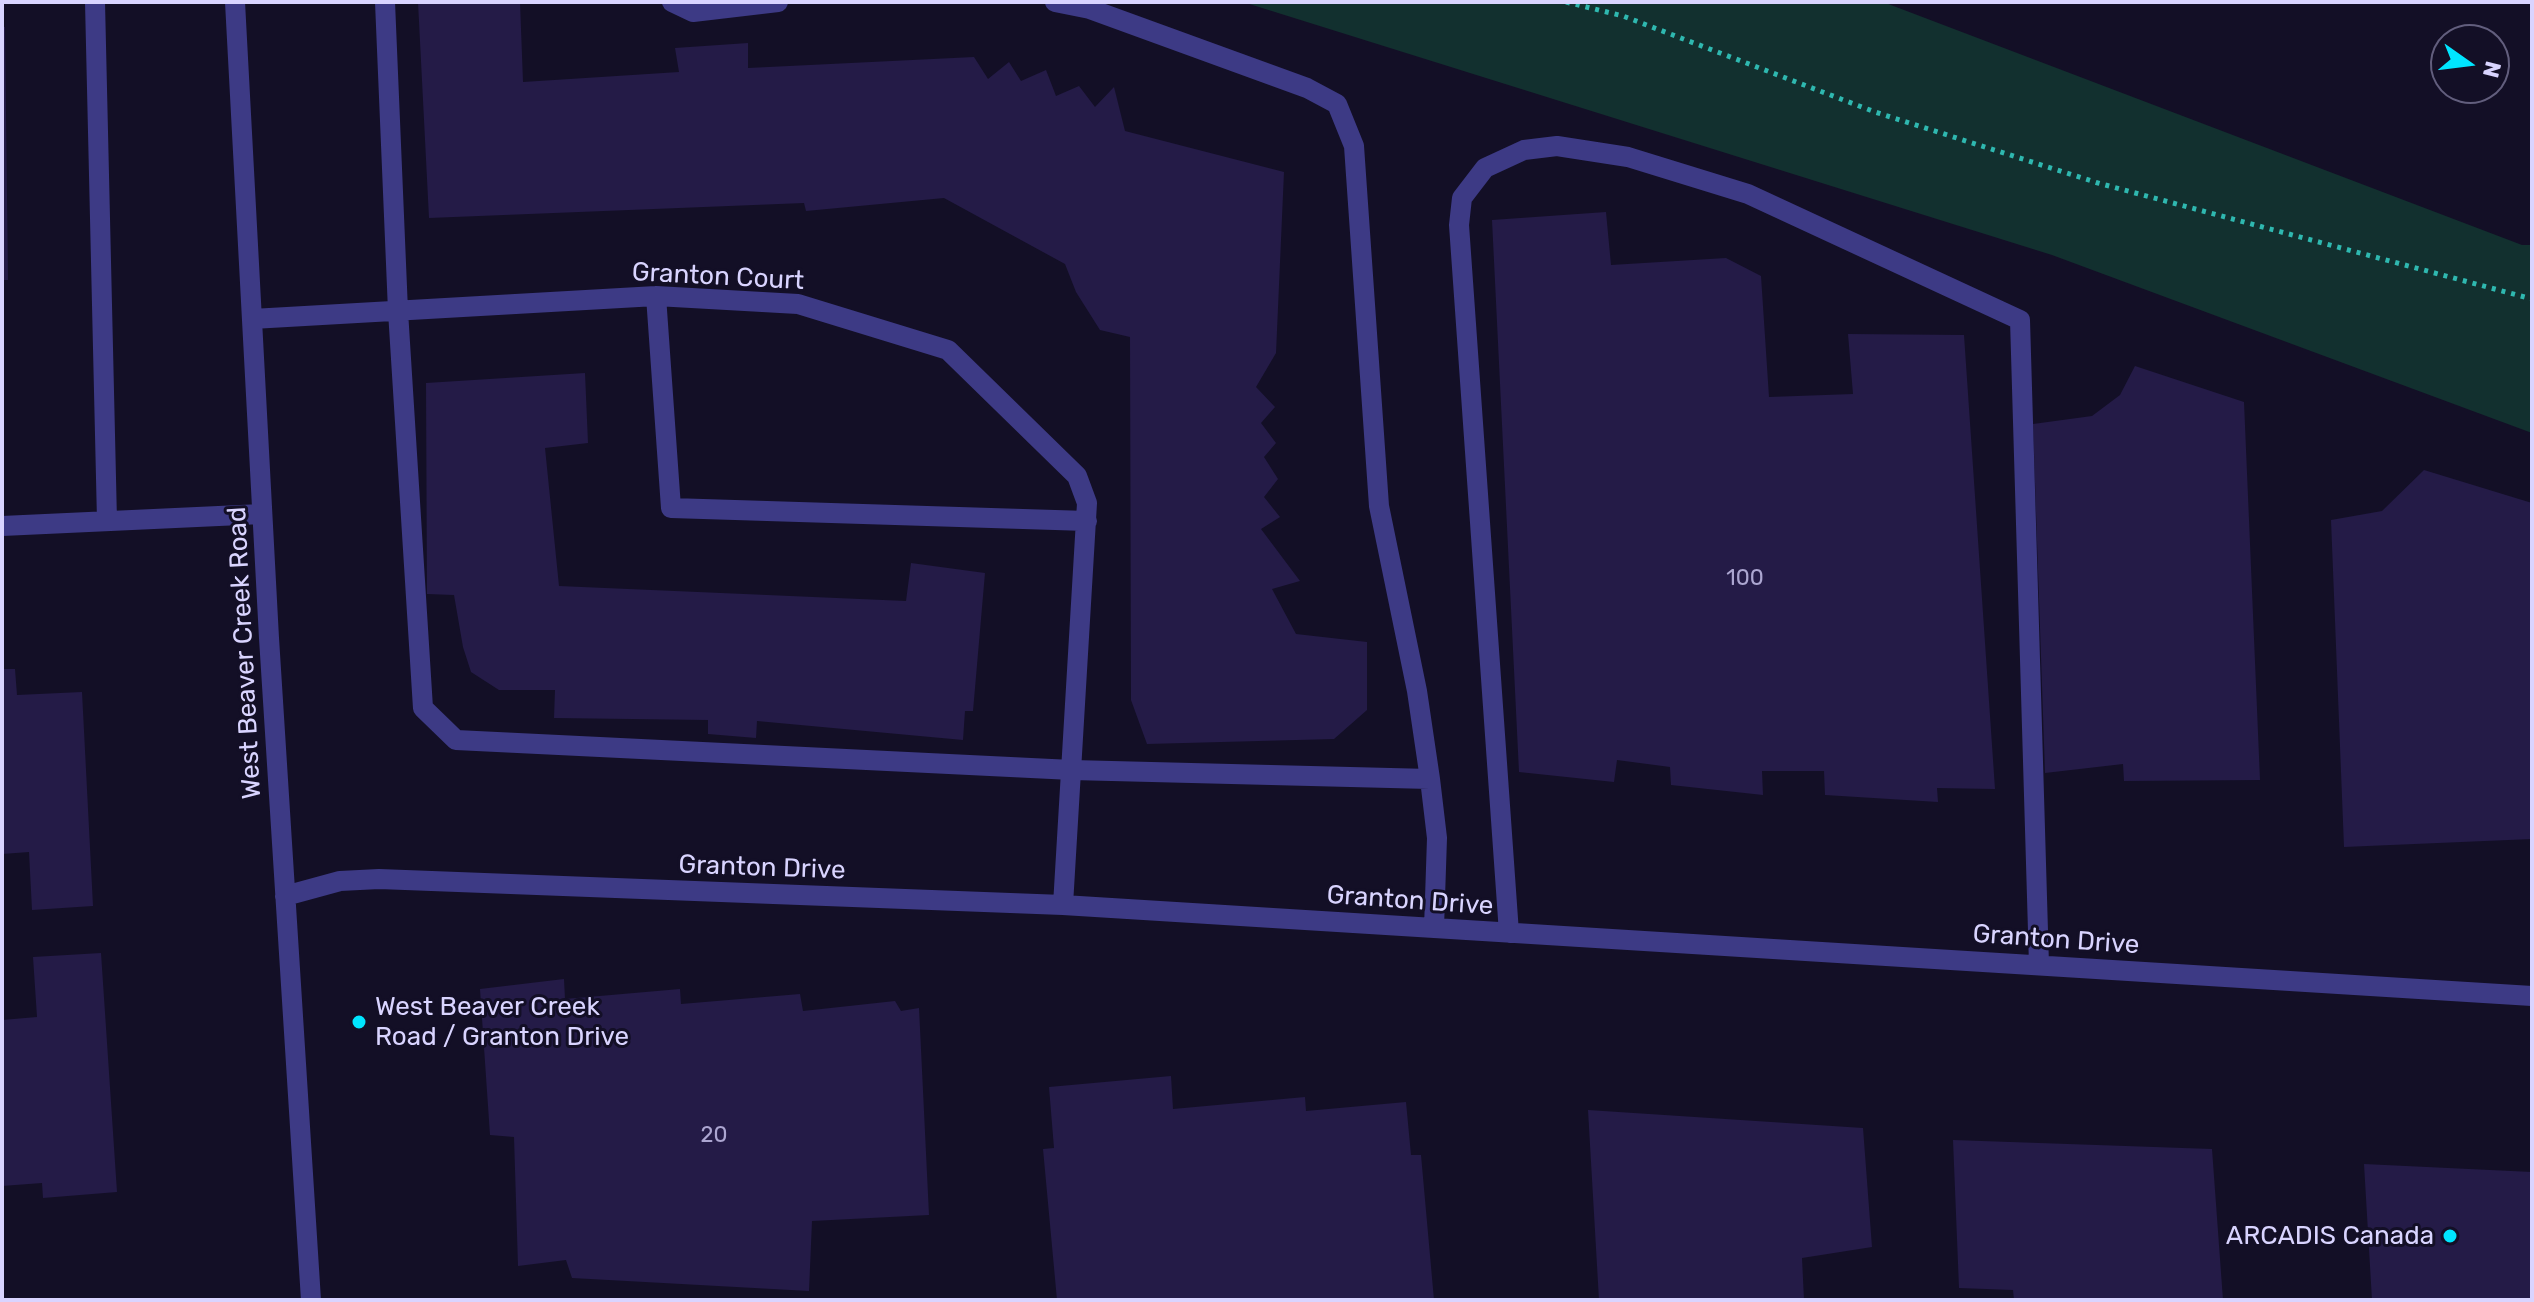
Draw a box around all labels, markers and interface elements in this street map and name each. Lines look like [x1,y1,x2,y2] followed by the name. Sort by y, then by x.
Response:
[2430,24,2510,104] north arrow
[2477,58,2507,80] text: N
[631,257,805,297] street label: Granton Court
[222,506,268,800] street label: West Beaver Creek Road
[1726,566,1764,592] house number: 100
[678,849,846,887] street label: Granton Drive
[1326,880,1494,922] street label: Granton Drive
[1972,919,2140,961] street label: Granton Drive
[375,991,629,1052] place label: West Beaver Creek Road / Granton Drive
[350,1013,368,1031] marker: West Beaver Creek Road / Granton Drive
[701,1123,727,1149] house number: 20
[2226,1220,2434,1252] place label: ARCADIS Canada
[2441,1227,2459,1245] marker: ARCADIS Canada

